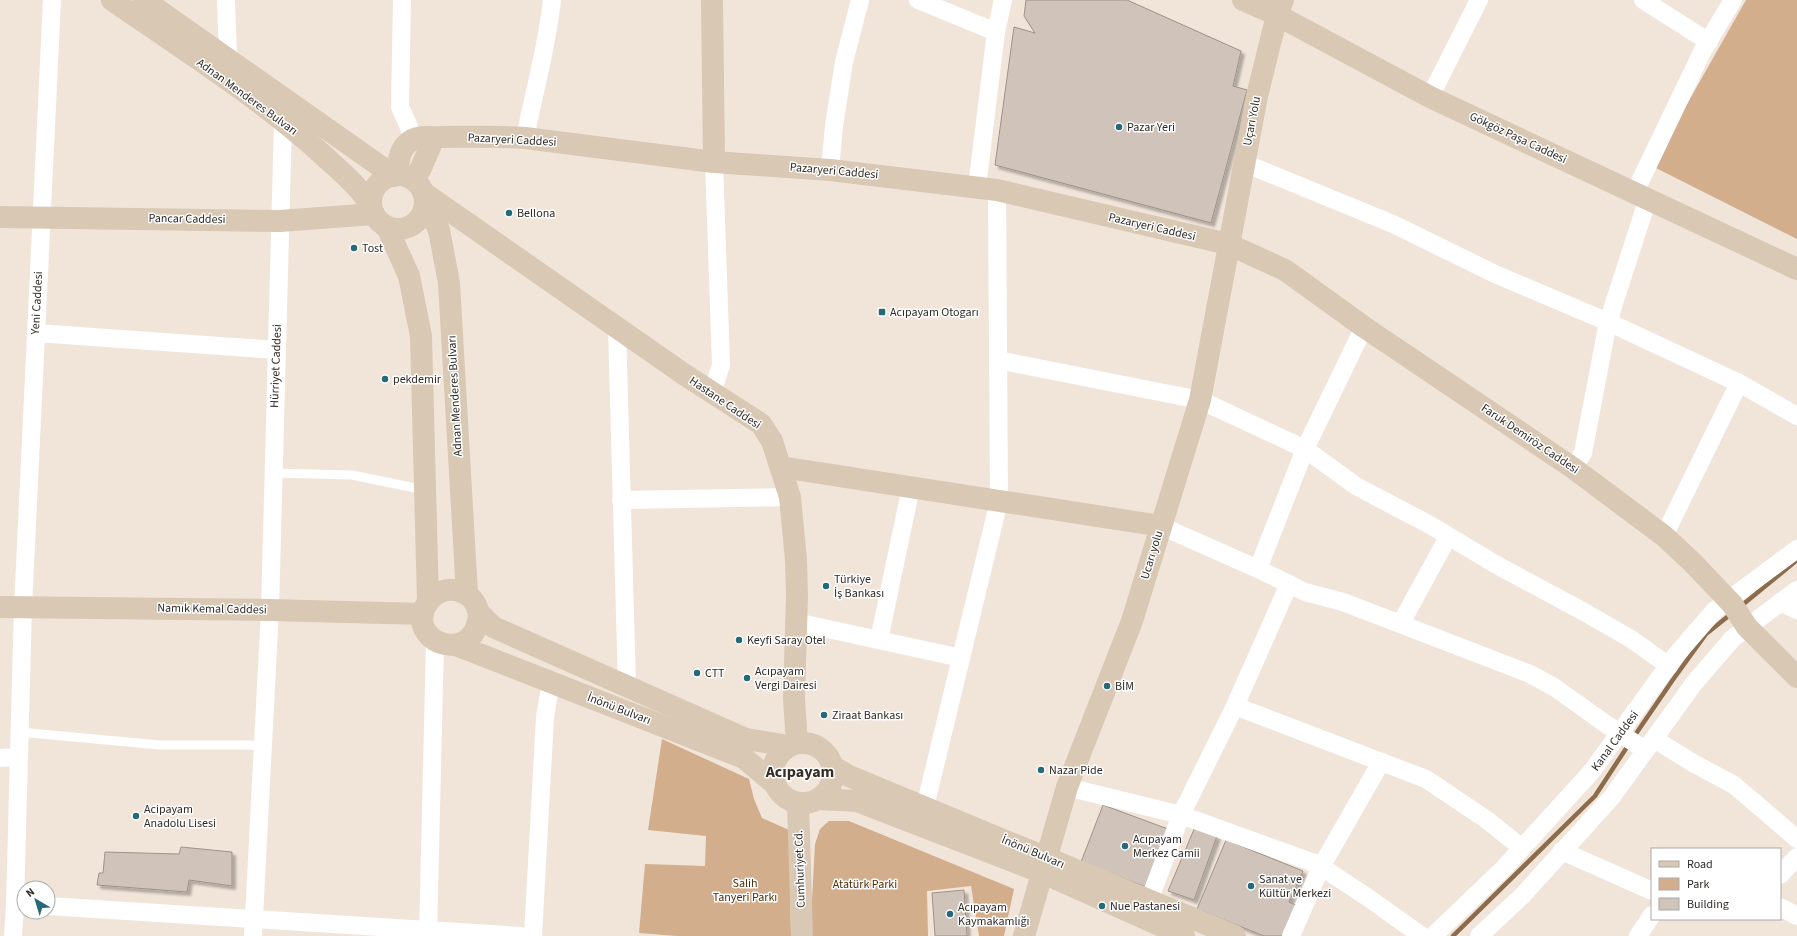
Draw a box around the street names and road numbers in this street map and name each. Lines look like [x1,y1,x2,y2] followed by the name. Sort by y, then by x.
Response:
[193,54,301,140] street label: Adnan Menderes Bulvarı
[1239,95,1265,147] street label: Uçarı Yolu
[1467,108,1569,168] street label: Gökgöz Paşa Caddesi
[467,129,557,151] street label: Pazaryeri Caddesi
[789,159,879,183] street label: Pazaryeri Caddesi
[1107,209,1197,245] street label: Pazaryeri Caddesi
[148,210,226,228] street label: Pancar Caddesi
[27,271,47,336] street label: Yeni Caddesi
[266,324,286,408] street label: Hürriyet Caddesi
[443,335,467,457] street label: Adnan Menderes Bulvarı
[686,373,764,433] street label: Hastane Caddesi
[1478,400,1582,478] street label: Faruk Demiröz Caddesi
[1137,528,1167,582] street label: Ucarı yolu
[157,600,267,618] street label: Namık Kemal Caddesi
[585,689,653,729] street label: İnönü Bulvarı
[1587,707,1643,775] street label: Kanal Caddesi
[790,830,810,908] street label: Cumhuriyet Cd.
[999,831,1067,873] street label: İnönü Bulvarı

